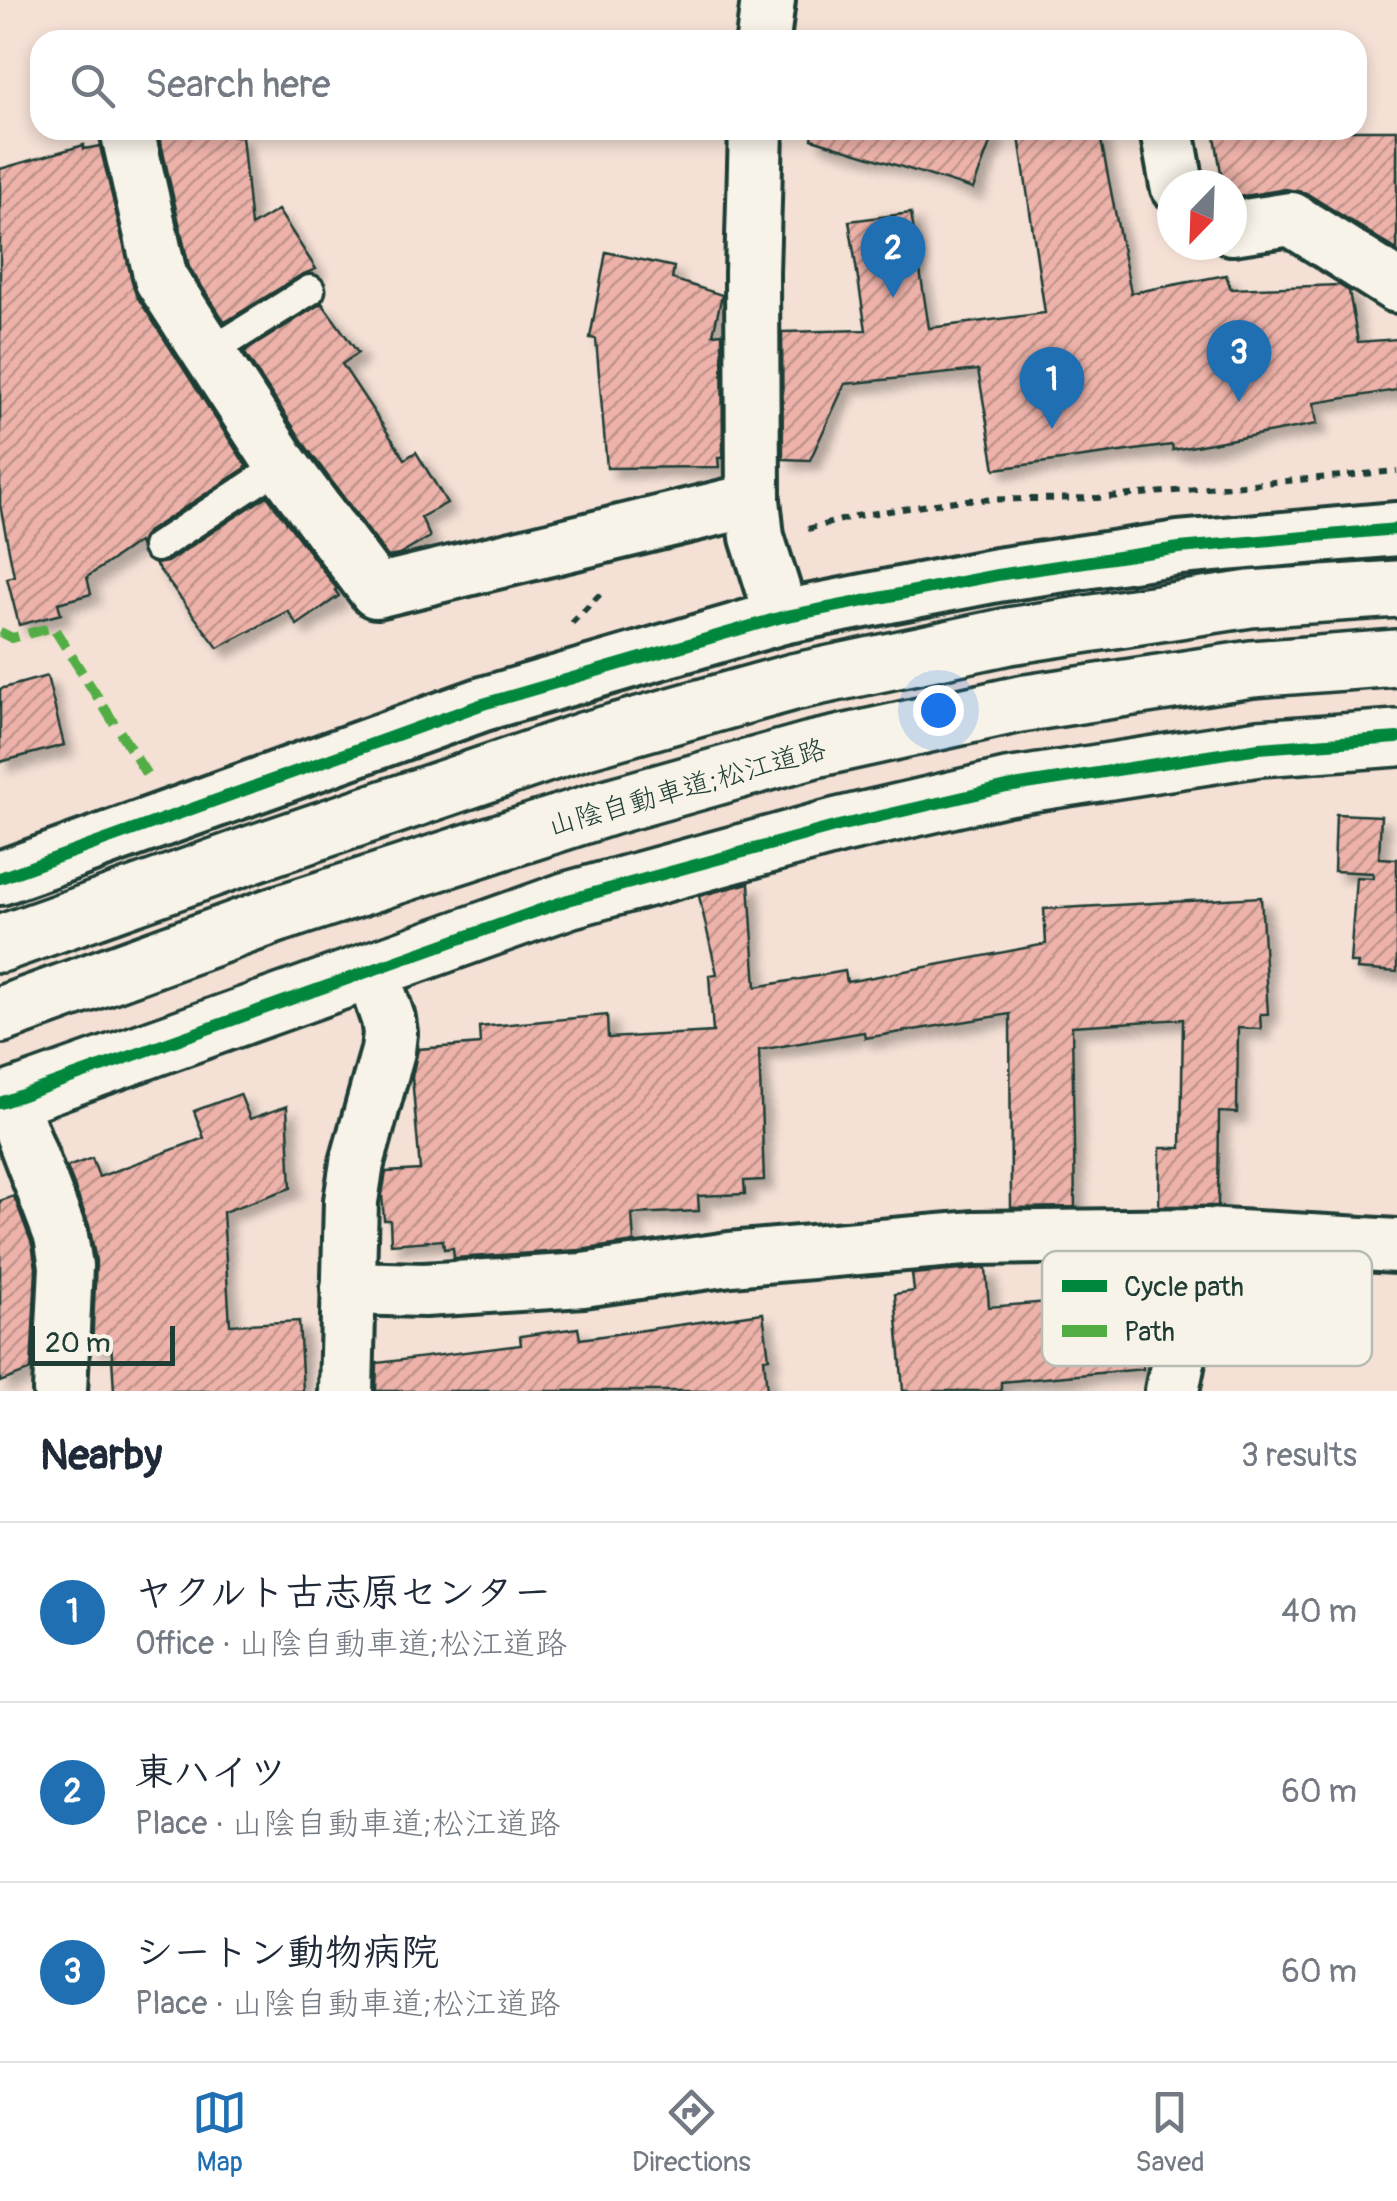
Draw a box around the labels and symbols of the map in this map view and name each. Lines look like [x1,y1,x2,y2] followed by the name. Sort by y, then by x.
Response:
[1157,170,1247,260] north arrow
[860,216,926,298] pin: 2
[1206,320,1272,402] pin: 3
[1020,346,1084,429] pin: 1
[913,685,964,736] your location
[544,732,830,844] street label: 山陰自動車道;松江道路
[1042,1251,1372,1366] legend
[1124,1270,1244,1305] text: Cycle path
[1124,1315,1175,1350] text: Path
[30,1321,175,1366] scale bar

